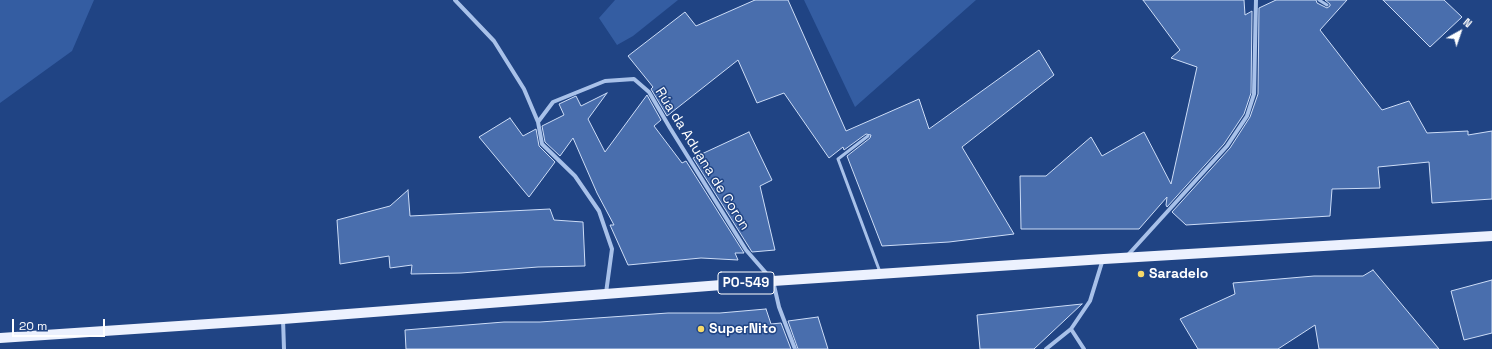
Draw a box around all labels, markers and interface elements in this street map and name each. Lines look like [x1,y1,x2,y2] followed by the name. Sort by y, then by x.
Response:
[1440,12,1480,52] north arrow
[1460,15,1475,31] text: N
[651,84,753,234] street label: Rúa da Aduana de Coron
[1149,266,1208,282] place label: Saradelo
[1136,269,1146,279] marker: Saradelo
[718,272,774,294] road number: PO-549
[14,311,107,337] scale bar
[19,318,47,334] text: 20 m
[709,321,776,337] place label: SuperNito
[696,324,706,334] marker: SuperNito

